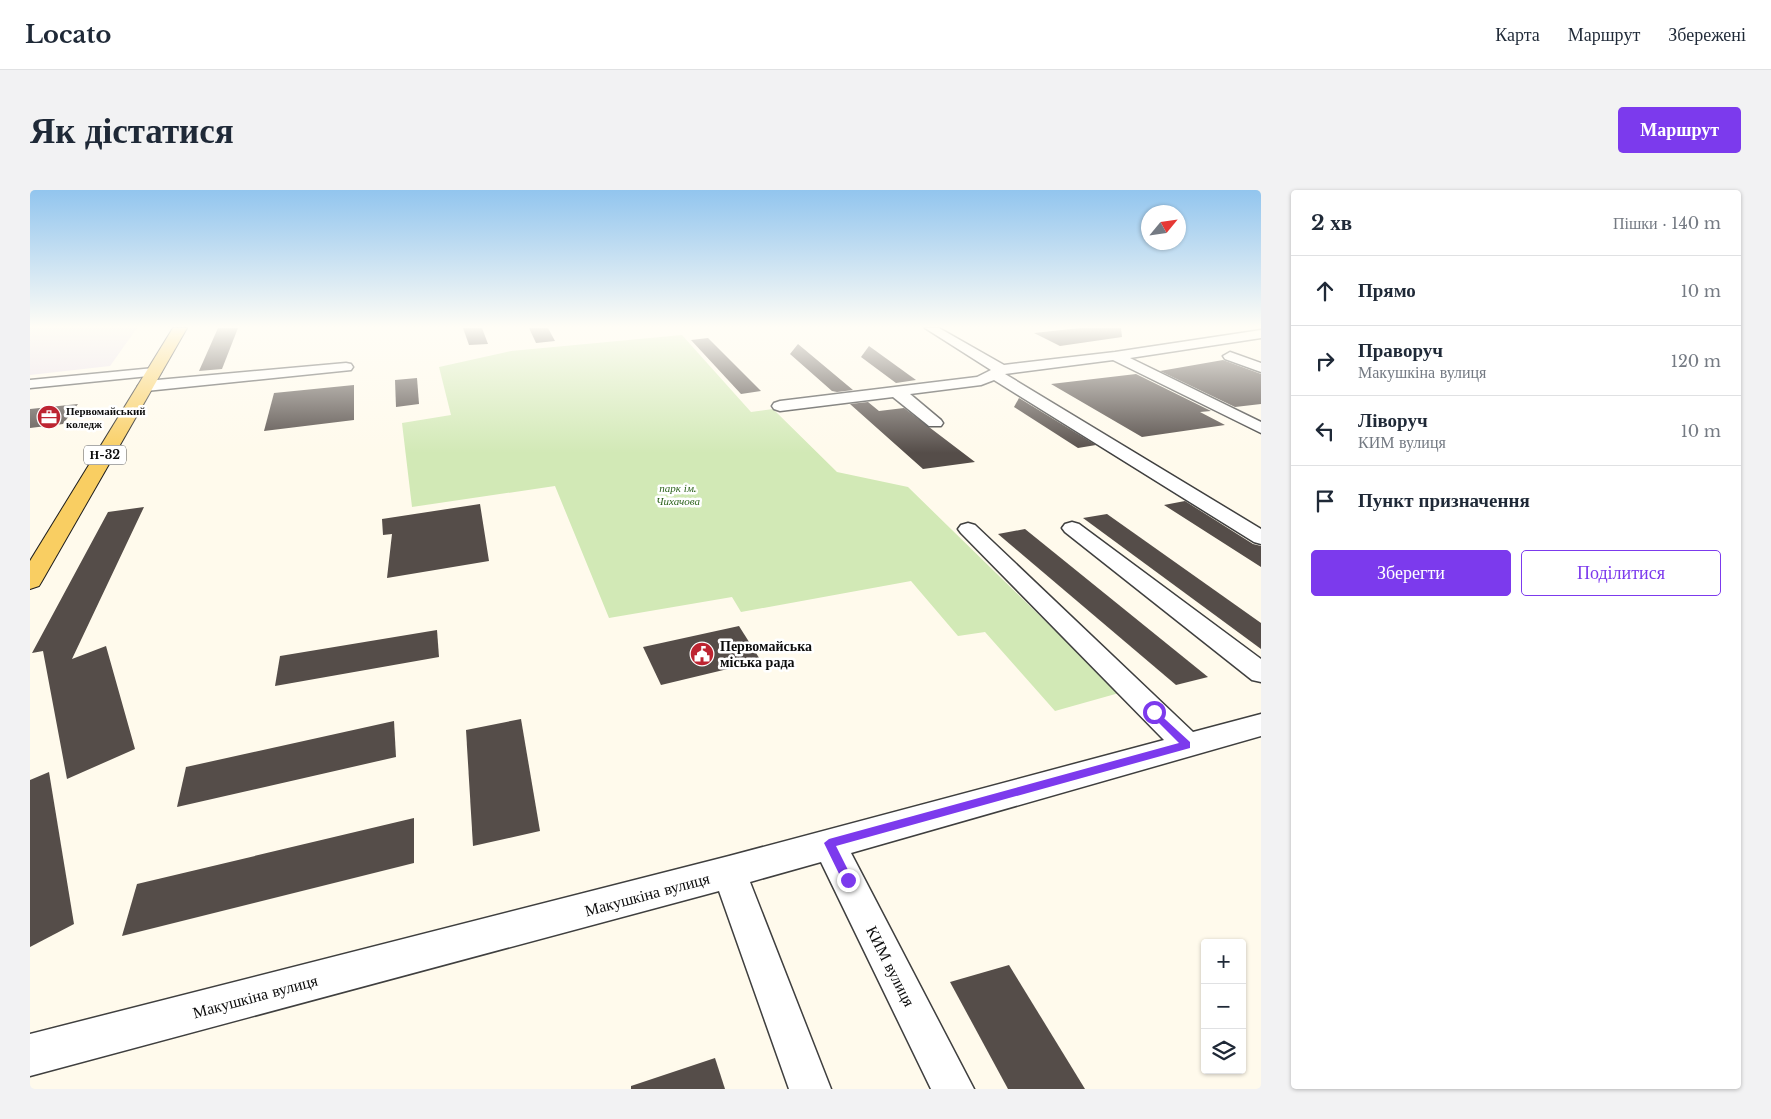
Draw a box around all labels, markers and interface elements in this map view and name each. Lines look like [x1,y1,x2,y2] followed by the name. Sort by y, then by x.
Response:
[25,20,111,49] text: Locato
[1495,24,1540,46] text: Карта
[1568,24,1640,46] text: Маршрут
[1668,24,1746,46] text: Збережені
[1618,107,1741,153] button: Маршрут
[30,109,234,152] text: Як дістатися
[1141,205,1186,250] north arrow
[1311,210,1352,236] text: 2 хв
[1613,213,1721,233] text: Пішки · 140 m
[1311,277,1339,305] icon: ahead
[1358,279,1416,302] text: Прямо
[1681,281,1721,301] text: 10 m
[1358,339,1443,362] text: Праворуч
[1311,347,1339,375] icon: right
[1671,351,1721,371] text: 120 m
[1358,362,1486,382] text: Макушкіна вулиця
[36,404,62,430] office icon: Первомайський коледж
[66,404,146,431] place label: Первомайський коледж
[1358,409,1428,432] text: Ліворуч
[1311,417,1339,445] icon: left
[1681,421,1721,441] text: 10 m
[1358,432,1446,452] text: КИМ вулиця
[84,446,126,464] road number: Н-32
[656,481,701,508] park label: парк ім. Чихачова
[1311,487,1339,515] icon: arrive
[1358,489,1530,512] text: Пункт призначення
[1311,550,1511,596] button: Зберегти
[1521,550,1721,596] button: Поділитися
[720,637,812,671] place label: Первомайська міська рада
[689,641,715,667] public building icon: Первомайська міська рада
[1143,701,1166,724] route start
[582,868,712,920] street label: Макушкіна вулиця
[837,869,860,892] route end
[862,922,920,1010] street label: КИМ вулиця
[1201,939,1246,1074] map controls
[1201,939,1246,984] button: +
[190,970,320,1022] street label: Макушкіна вулиця
[1201,984,1246,1029] button: −
[1201,1029,1246,1074] button: layers

